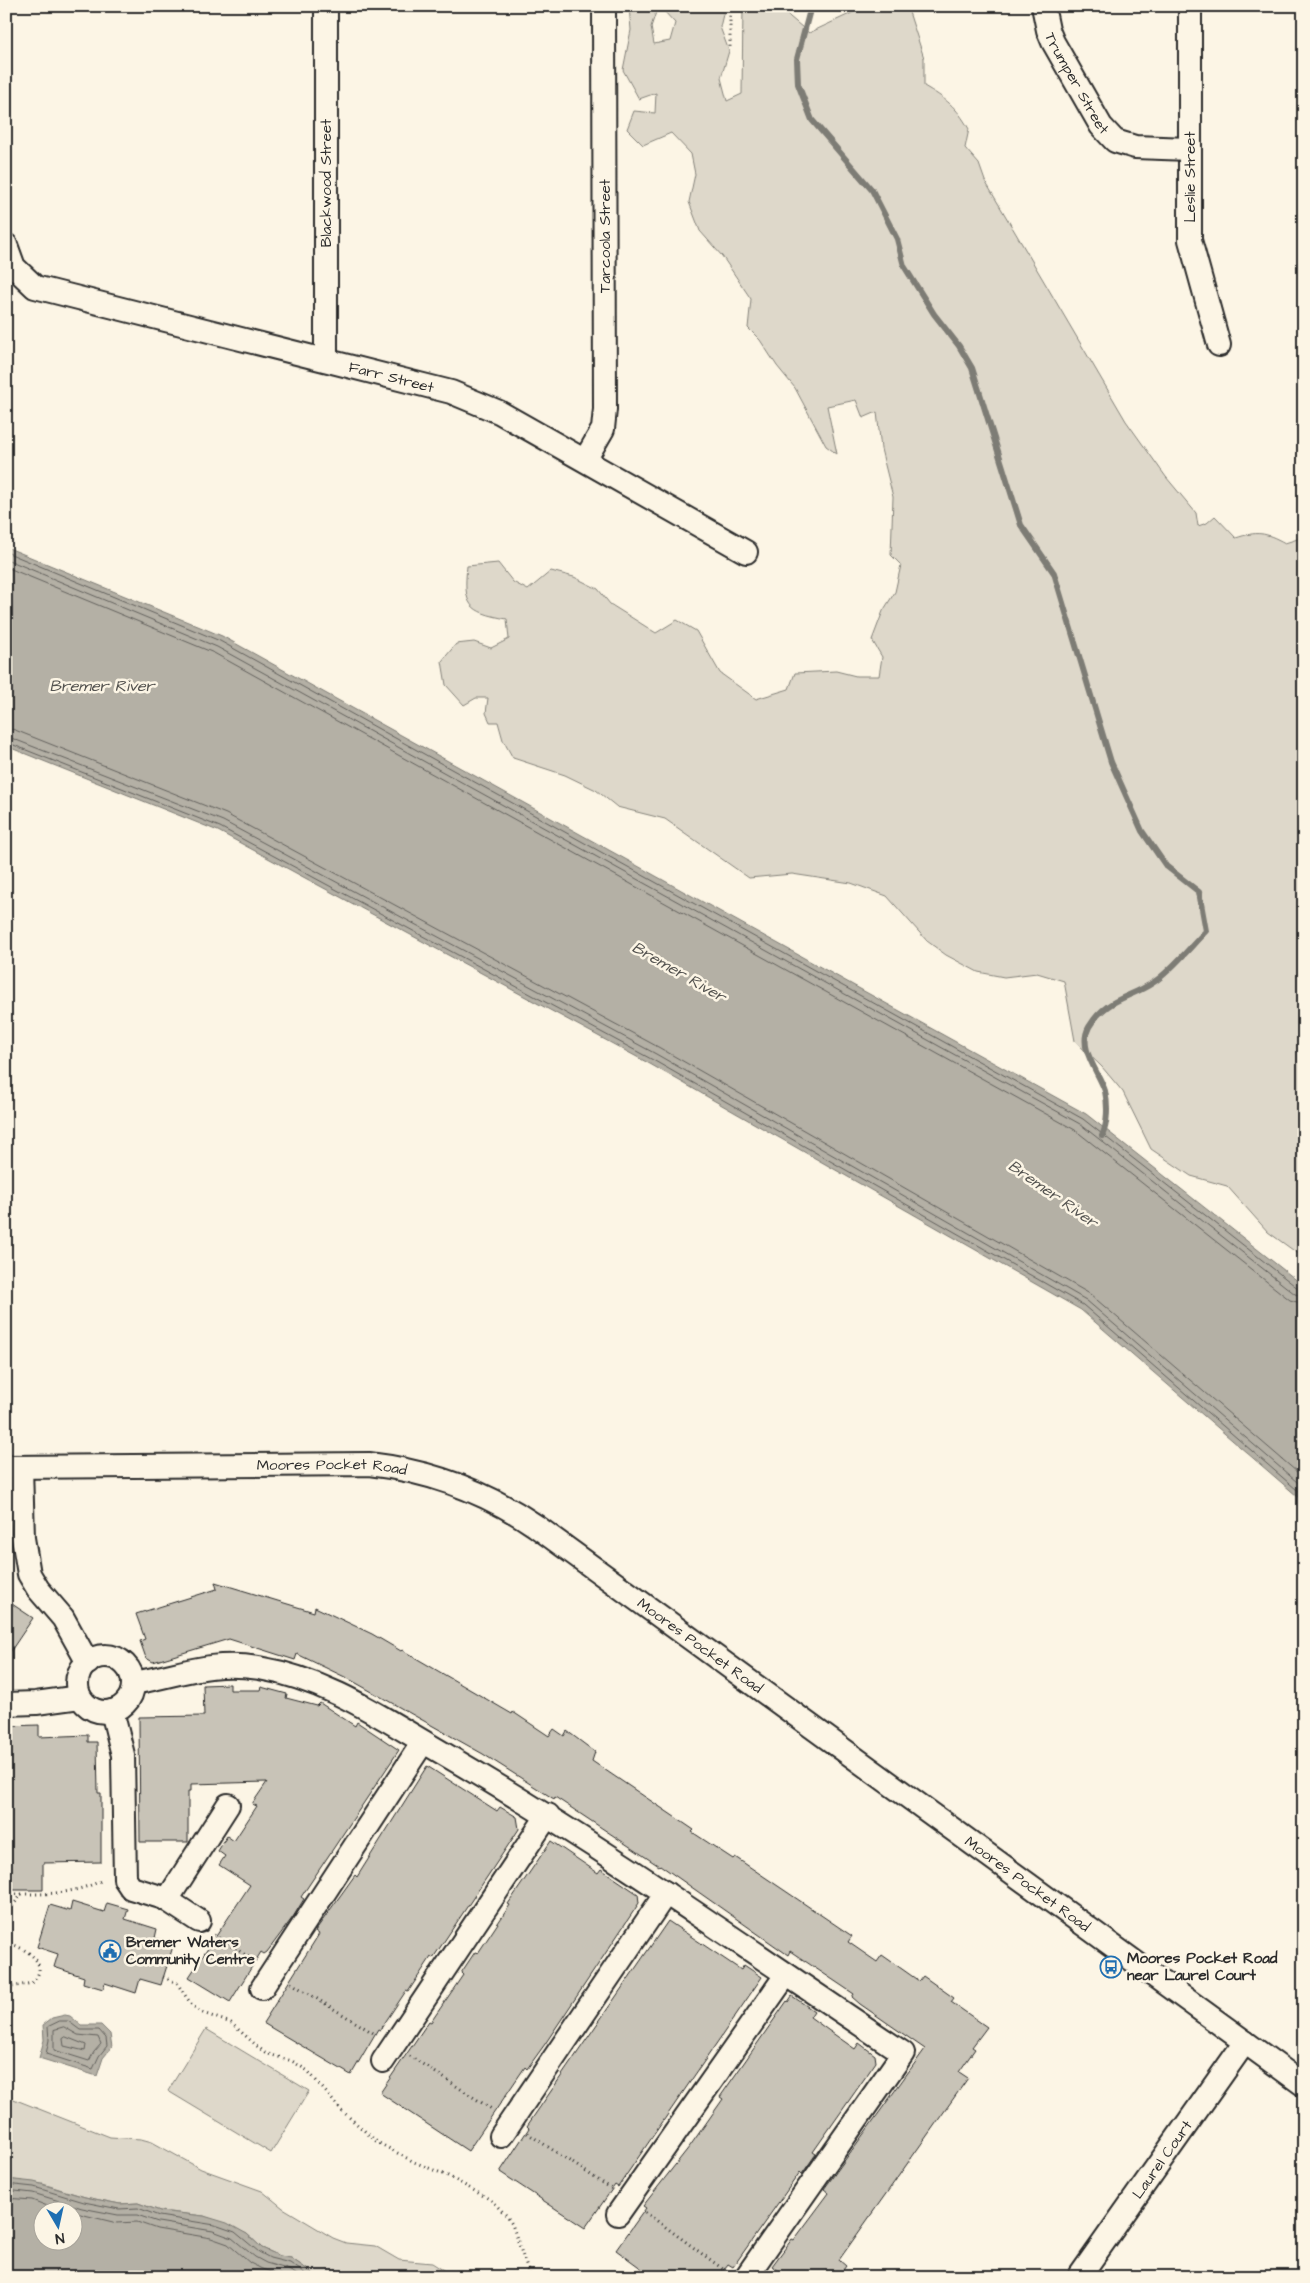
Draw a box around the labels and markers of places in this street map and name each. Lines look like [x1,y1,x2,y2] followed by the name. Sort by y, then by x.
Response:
[126,1932,255,1971] place label: Bremer Waters Community Centre
[98,1939,122,1963] public building icon: Bremer Waters Community Centre
[1127,1948,1278,1986] place label: Moores Pocket Road near Laurel Court
[1099,1955,1123,1979] bus stop icon: Moores Pocket Road near Laurel Court

